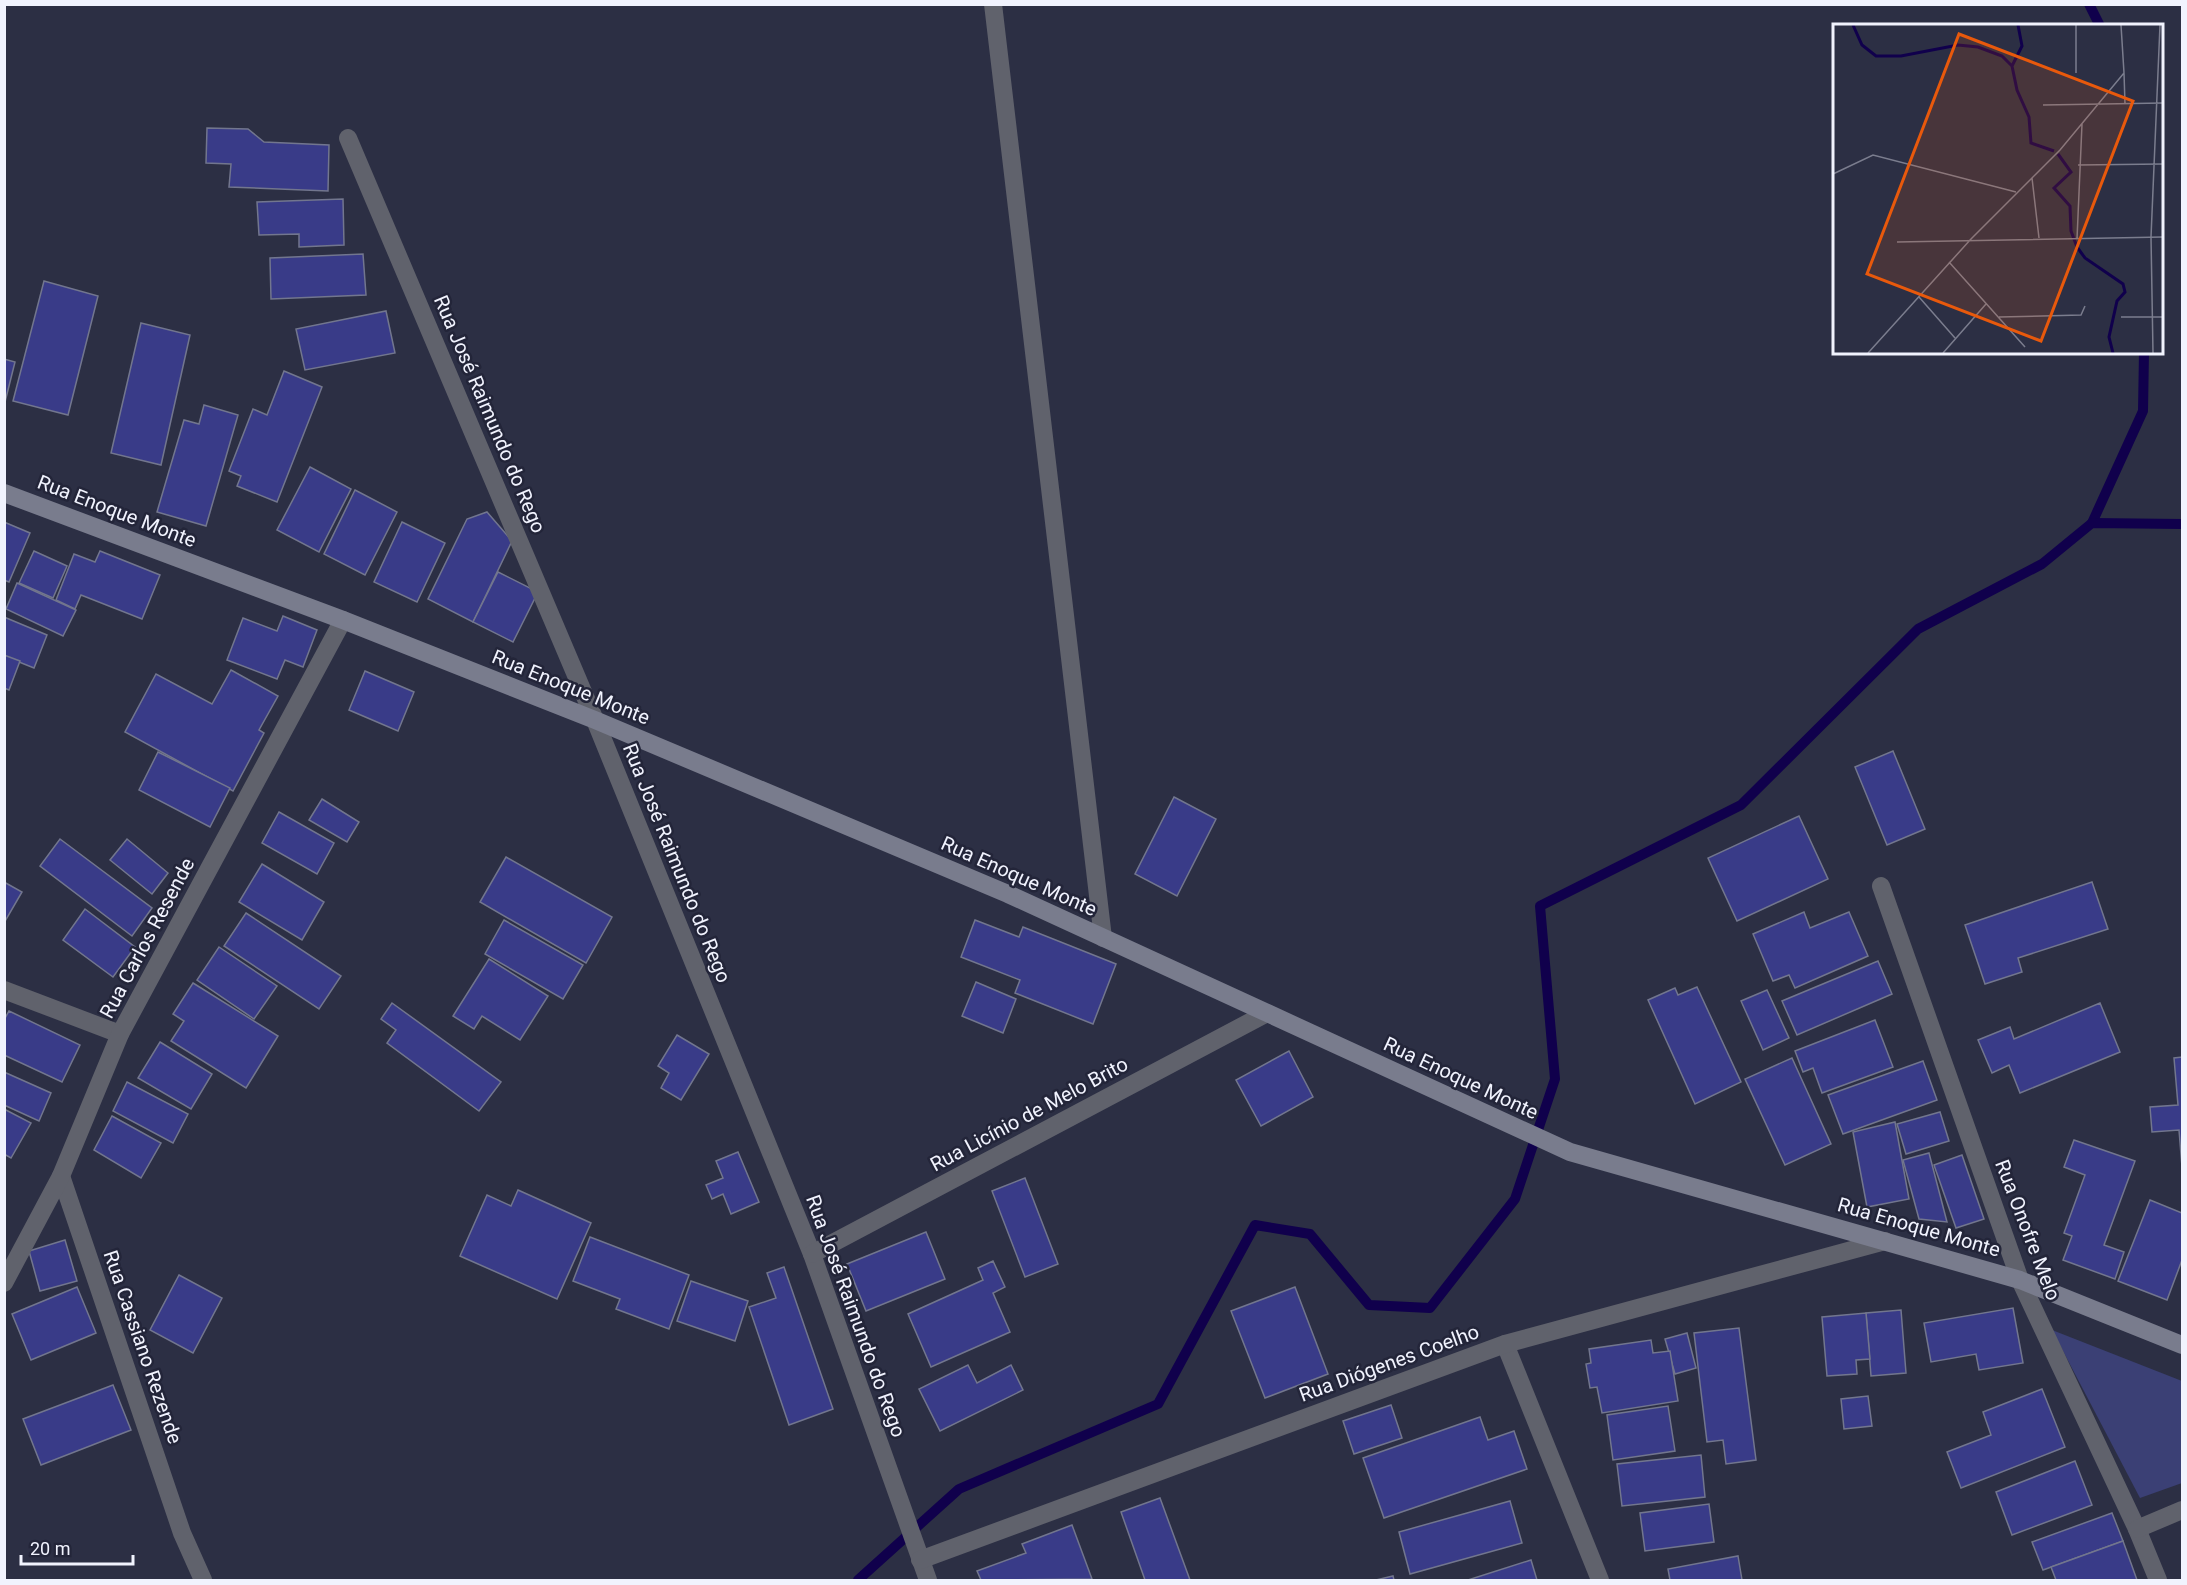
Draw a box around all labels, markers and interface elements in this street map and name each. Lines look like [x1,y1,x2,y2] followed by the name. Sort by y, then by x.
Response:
[1833,24,2163,354] inset map
[429,291,551,537] street label: Rua José Raimundo do Rego
[34,470,200,552] street label: Rua Enoque Monte
[489,644,653,730] street label: Rua Enoque Monte
[618,740,736,986] street label: Rua José Raimundo do Rego
[937,831,1101,921] street label: Rua Enoque Monte
[95,854,199,1022] street label: Rua Carlos Resende
[1380,1032,1542,1124] street label: Rua Enoque Monte
[926,1052,1132,1176] street label: Rua Licínio de Melo Brito
[1990,1156,2066,1304] street label: Rua Onofre Melo
[801,1192,911,1440] street label: Rua José Raimundo do Rego
[1835,1192,2003,1262] street label: Rua Enoque Monte
[99,1247,187,1447] street label: Rua Cassiano Rezende
[1296,1319,1482,1407] street label: Rua Diógenes Coelho
[21,1528,134,1566] scale bar
[30,1538,70,1559] text: 20 m

